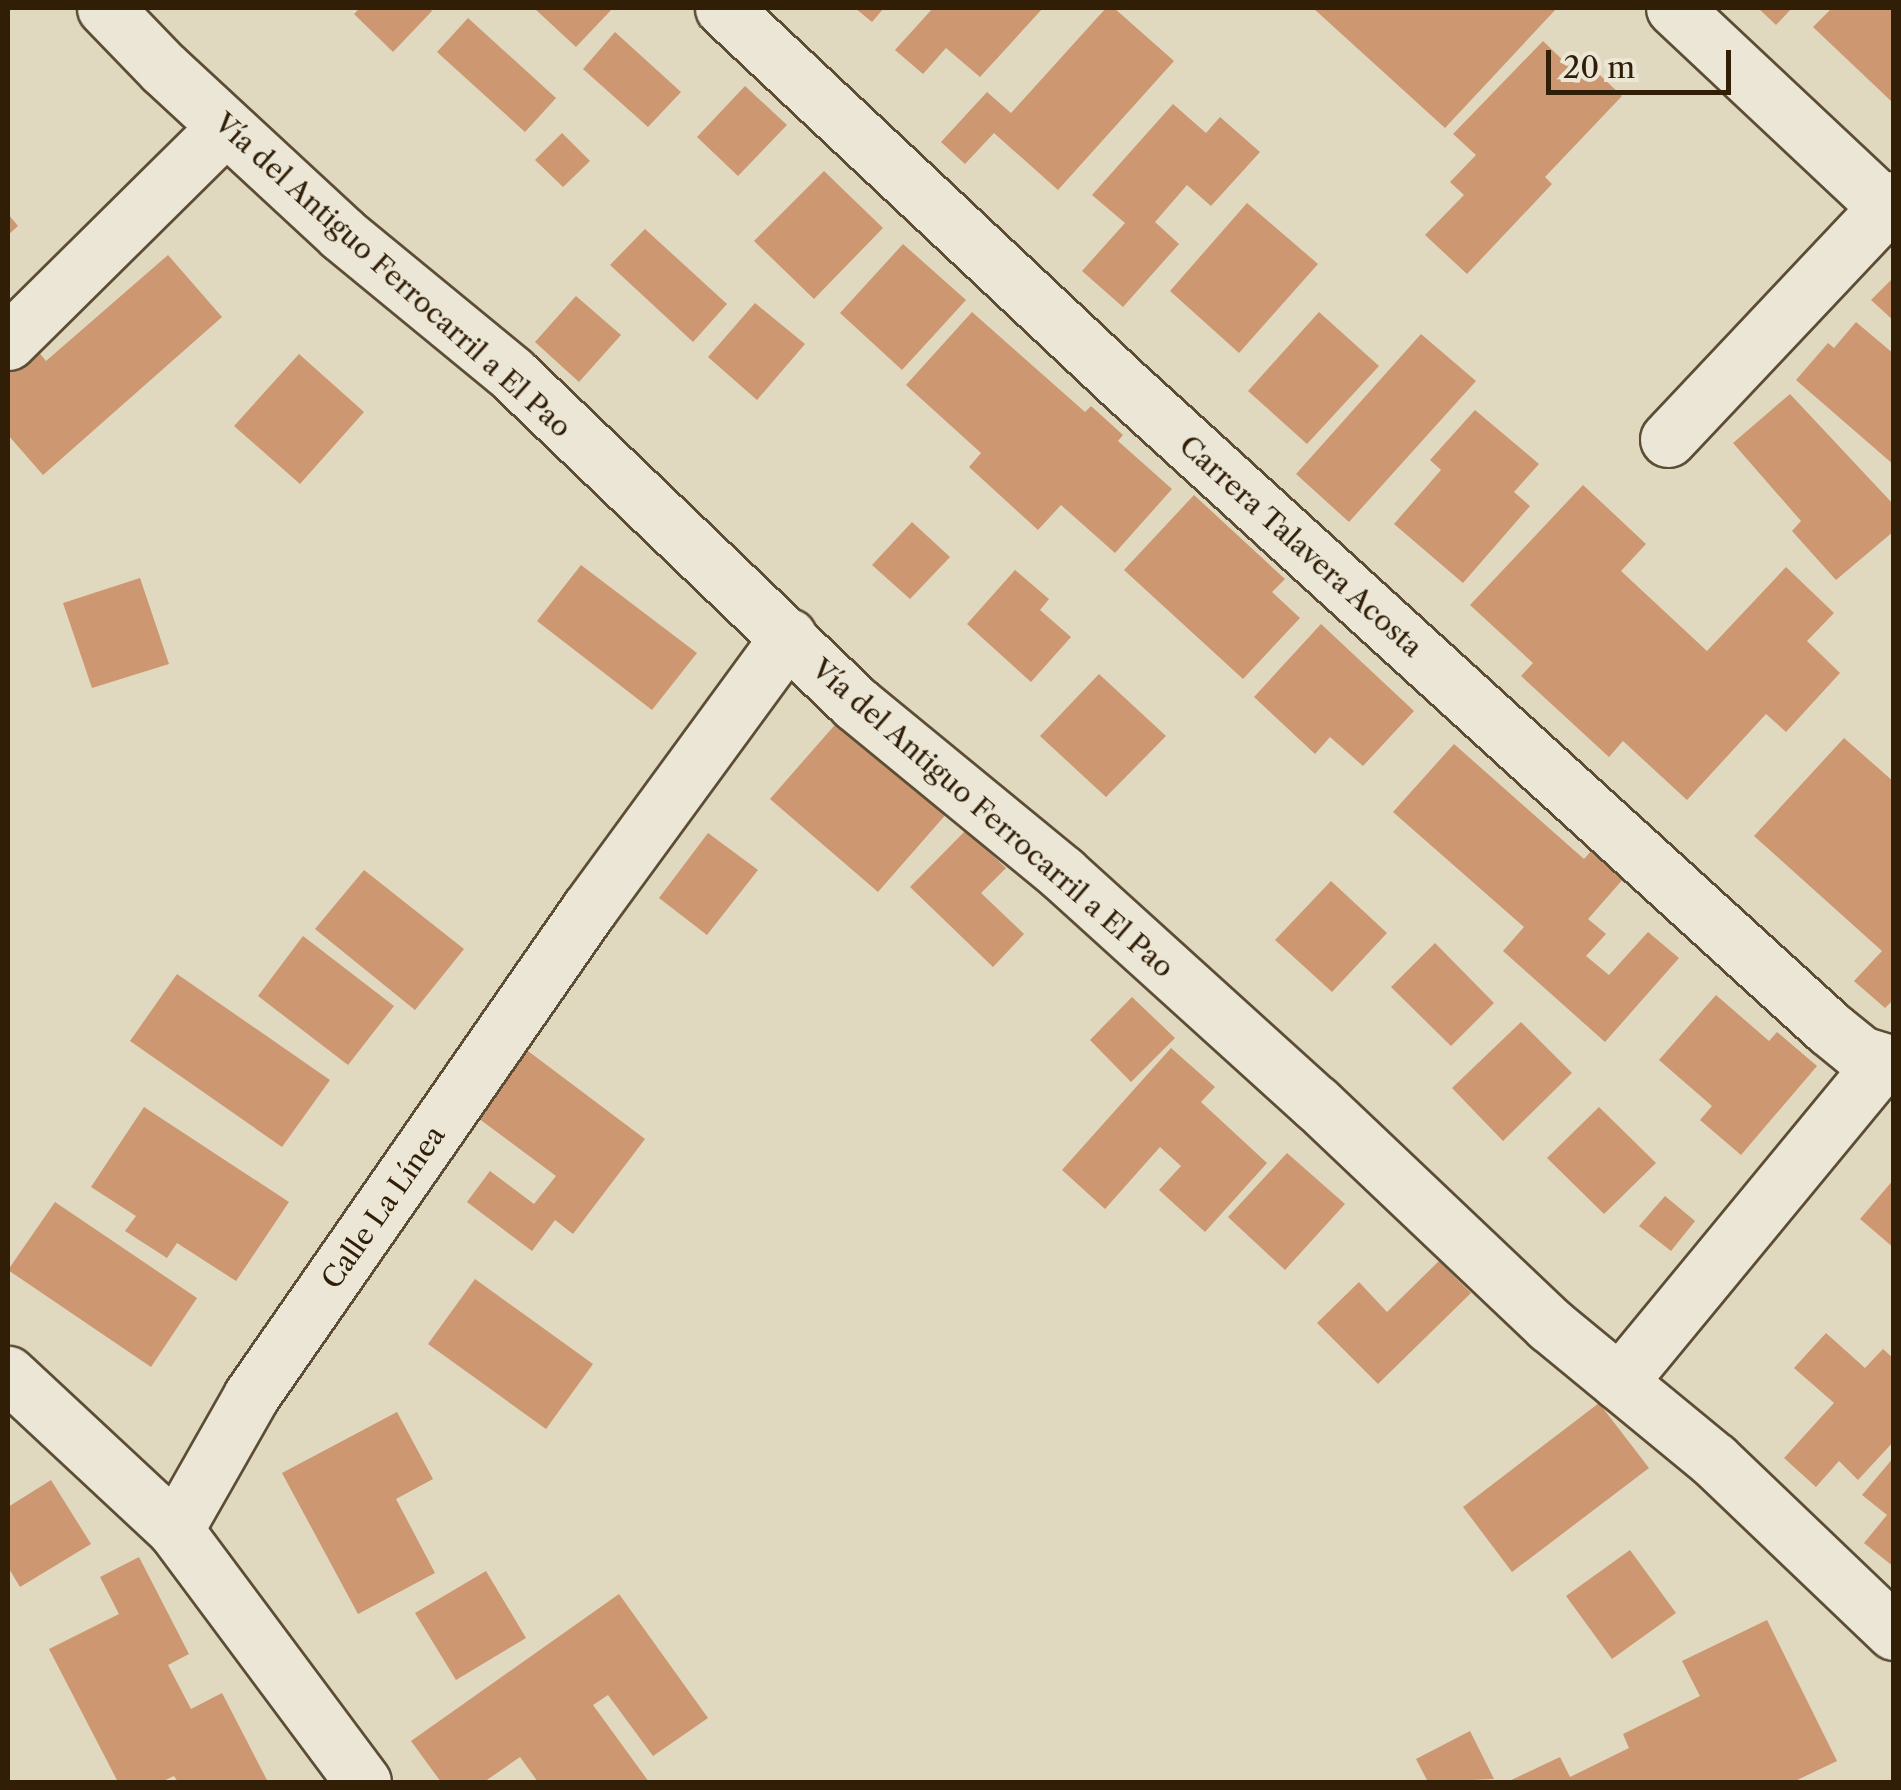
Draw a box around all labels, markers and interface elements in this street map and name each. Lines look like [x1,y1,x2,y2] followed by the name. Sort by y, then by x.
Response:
[1551,30,1736,92] scale bar
[1563,49,1635,86] text: 20 m
[207,105,579,445] street label: Vía del Antiguo Ferrocarril a El Pao
[1172,427,1430,665] street label: Carrera Talavera Acosta
[804,651,1182,985] street label: Vía del Antiguo Ferrocarril a El Pao
[314,1119,452,1295] street label: Calle La Línea

